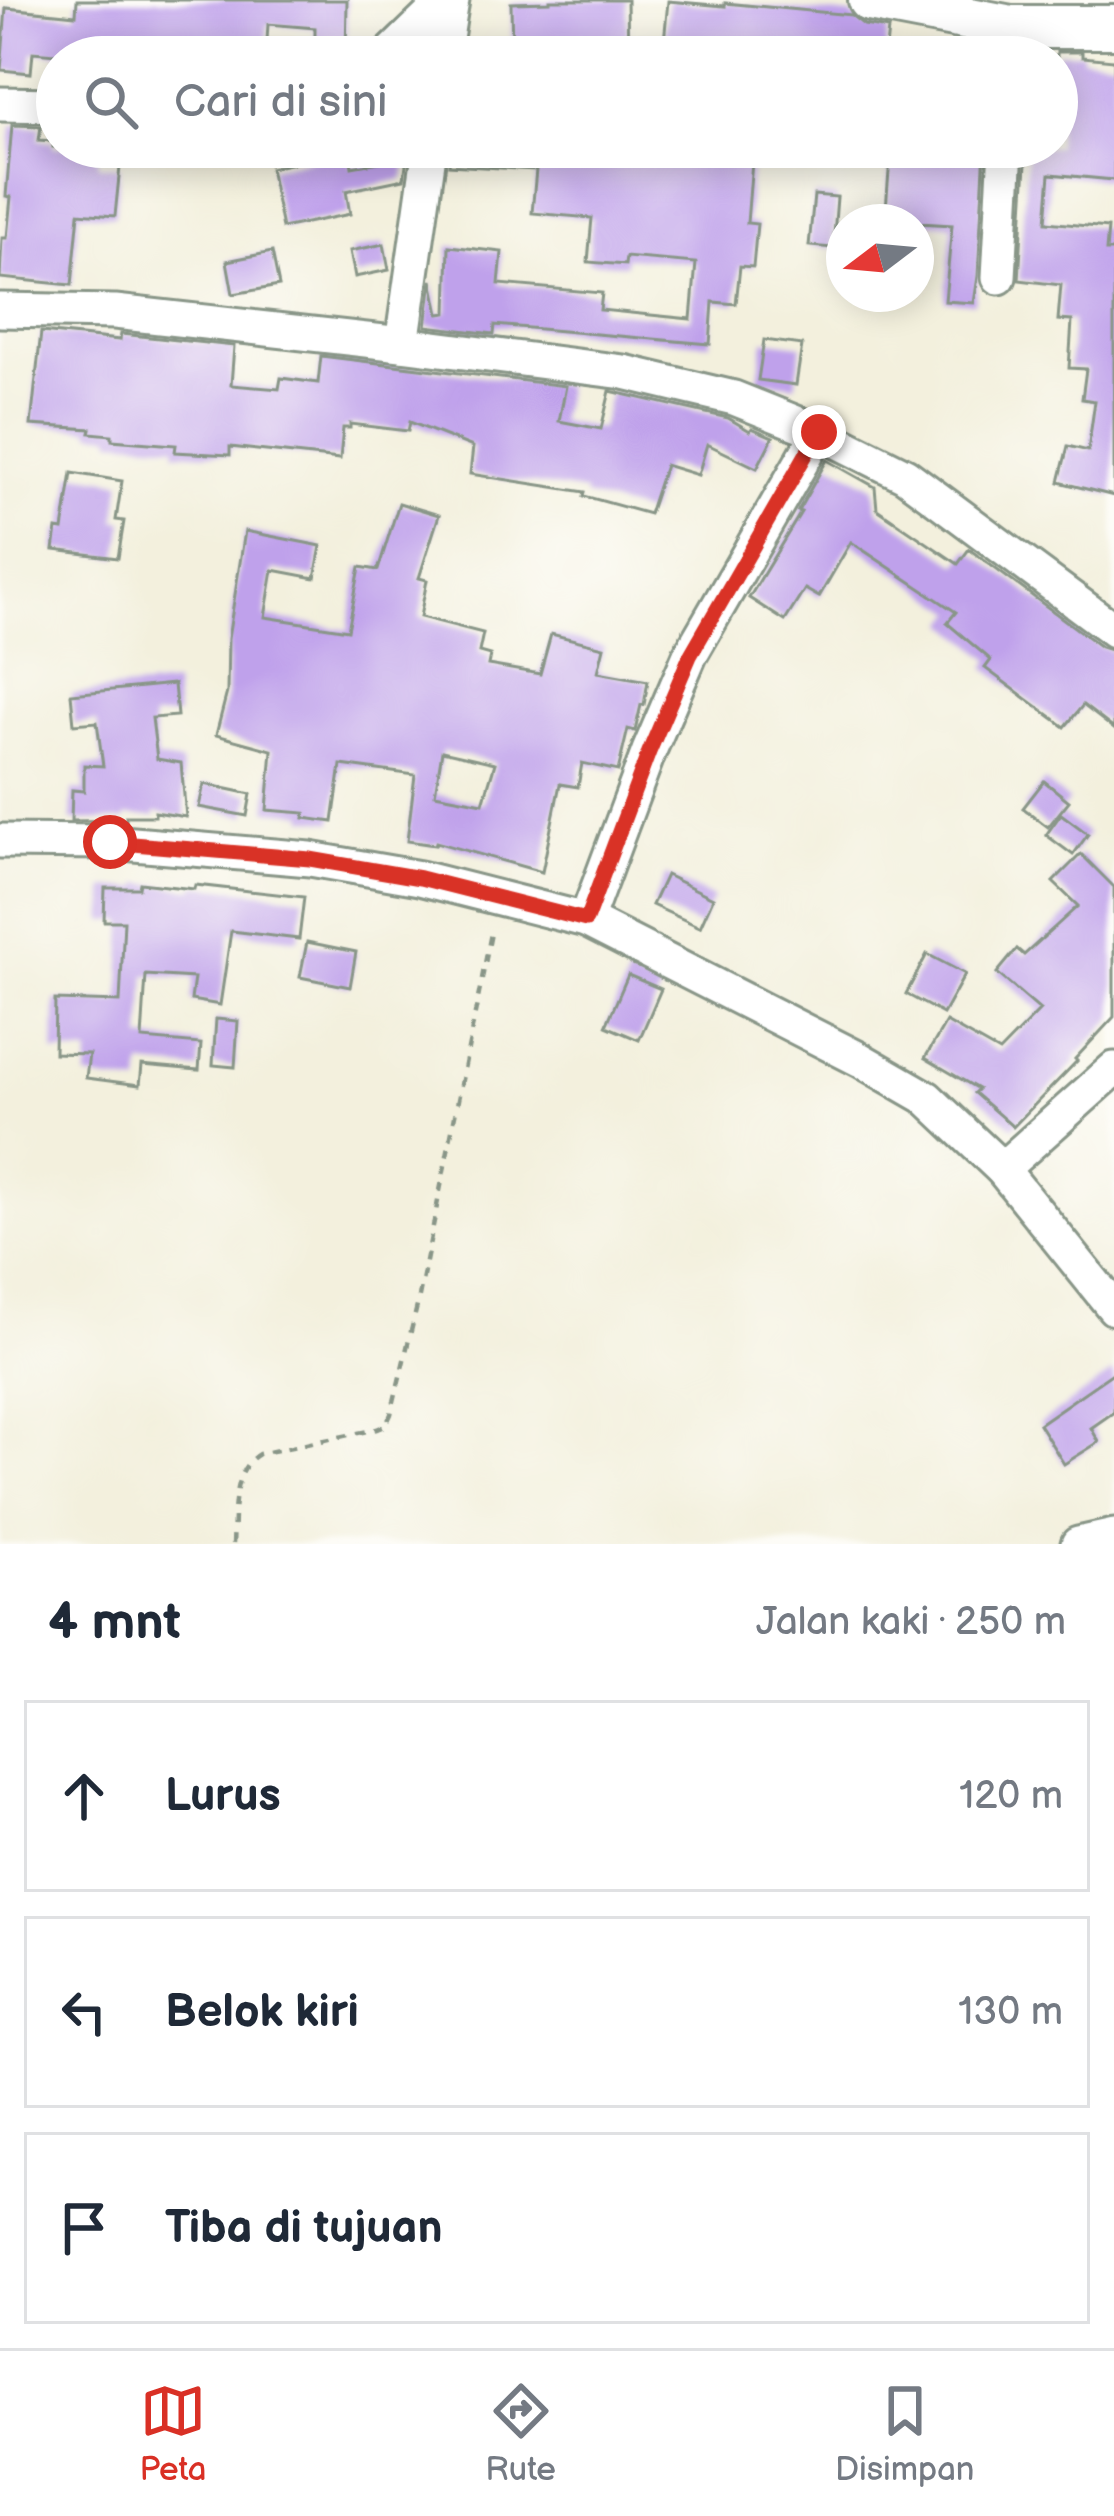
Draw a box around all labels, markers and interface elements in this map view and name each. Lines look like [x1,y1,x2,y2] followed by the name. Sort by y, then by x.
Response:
[36,36,1078,168] search box
[78,69,144,135] icon: search
[174,75,388,130] text: Cari di sini
[826,204,934,312] north arrow
[792,405,846,459] route end
[83,815,137,869] route start
[48,1592,181,1653] text: 4 mnt
[756,1599,1066,1646] text: Jalan kaki · 250 m
[51,1763,117,1829] icon: ahead
[165,1769,281,1824] text: Lurus
[959,1773,1063,1820] text: 120 m
[51,1979,117,2045] icon: left
[165,1985,359,2040] text: Belok kiri
[958,1989,1063,2036] text: 130 m
[51,2195,117,2261] icon: arrive
[165,2201,443,2256] text: Tiba di tujuan
[140,2378,206,2490] tab: Peta
[485,2378,556,2490] tab: Rute
[835,2378,974,2490] tab: Disimpan

